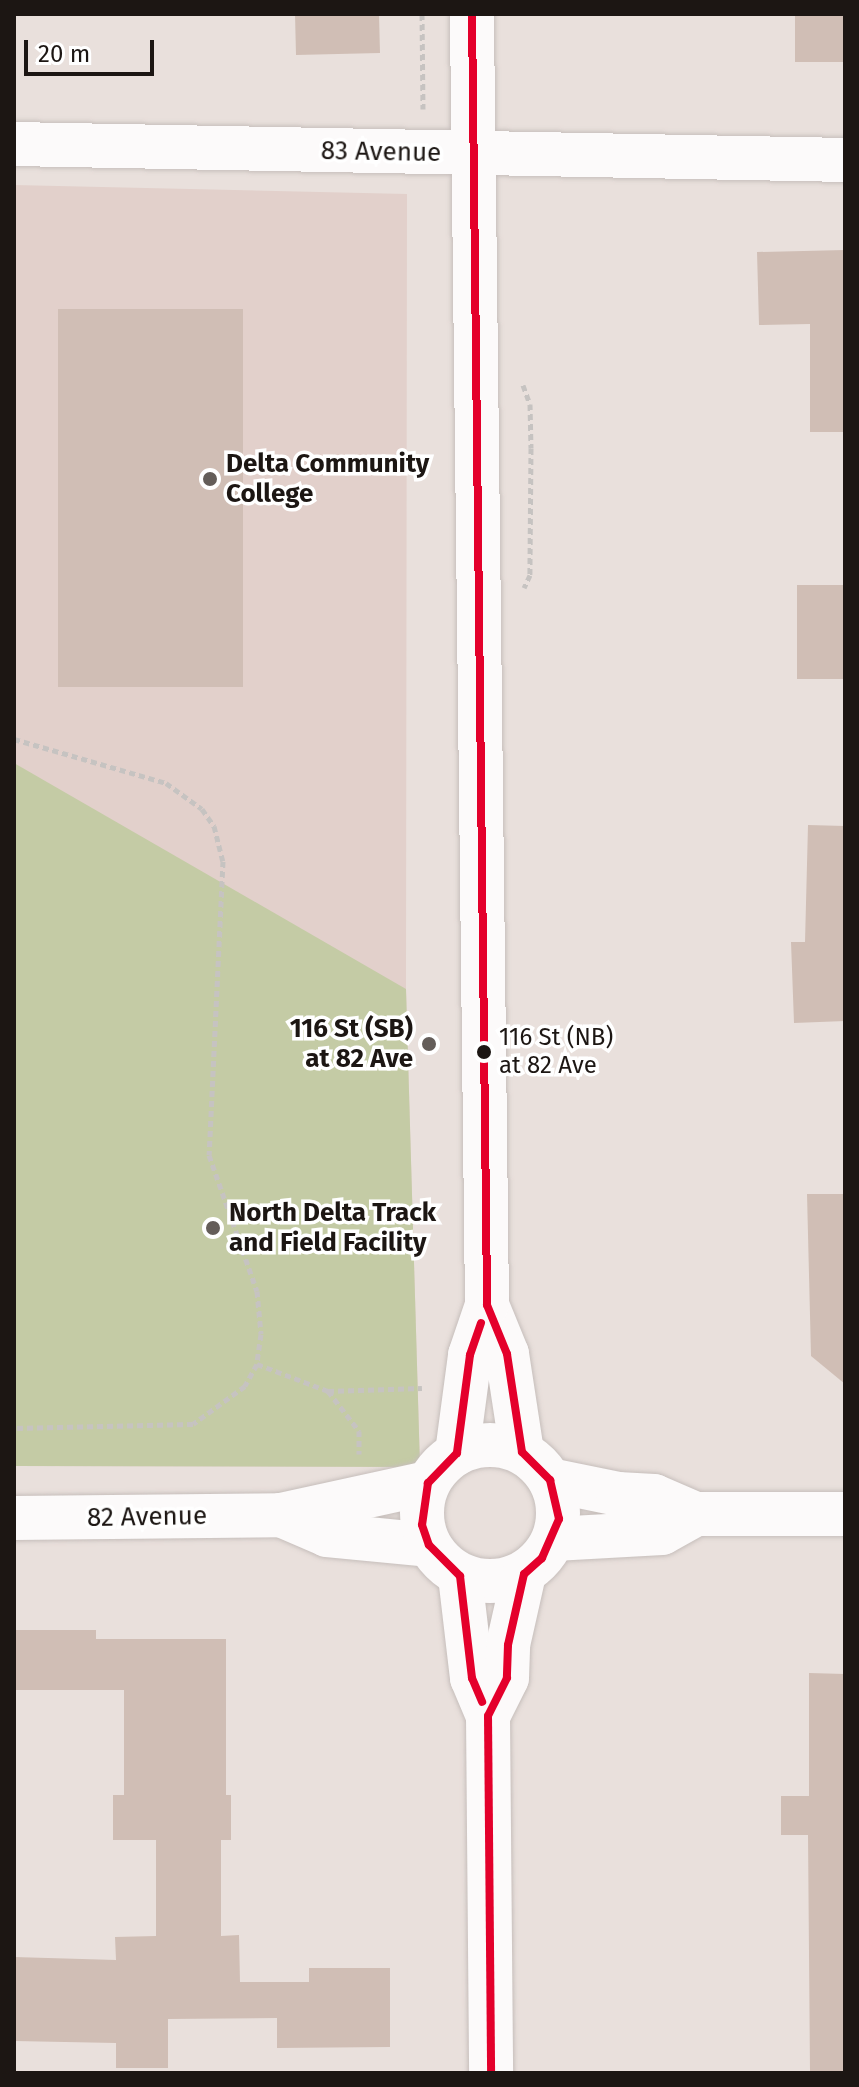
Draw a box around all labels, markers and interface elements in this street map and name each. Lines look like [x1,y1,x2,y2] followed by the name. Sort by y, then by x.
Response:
[28,24,158,74] scale bar
[38,40,90,68] text: 20 m
[320,135,442,169] street label: 83 Avenue
[226,448,429,510] place label: Delta Community College
[201,470,219,488] marker: Delta Community College
[290,1013,413,1074] place label: 116 St (SB) at 82 Ave
[499,1024,613,1080] place label: 116 St (NB) at 82 Ave
[420,1035,438,1053] marker: 116 St (SB) at 82 Ave
[476,1044,492,1060] marker: 116 St (NB) at 82 Ave
[229,1197,436,1258] place label: North Delta Track and Field Facility
[204,1219,222,1237] marker: North Delta Track and Field Facility
[87,1500,207,1534] street label: 82 Avenue

